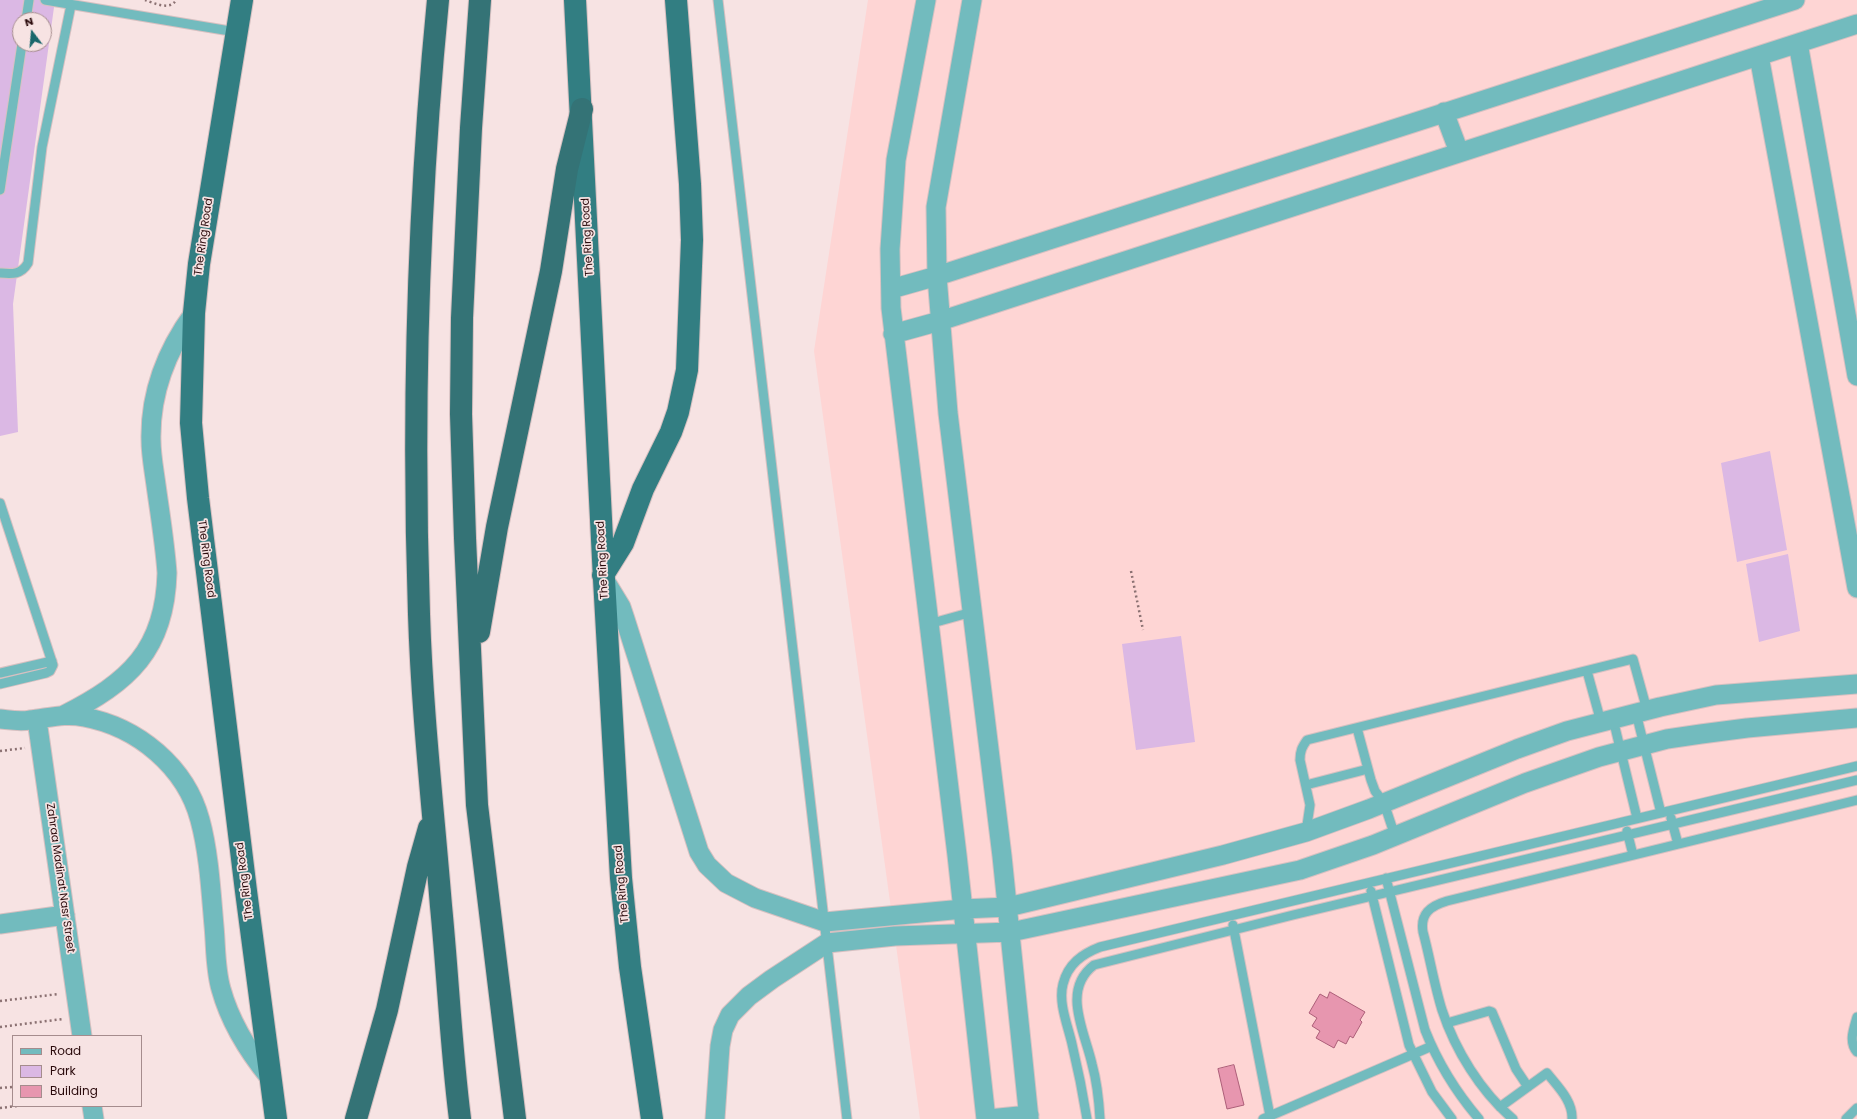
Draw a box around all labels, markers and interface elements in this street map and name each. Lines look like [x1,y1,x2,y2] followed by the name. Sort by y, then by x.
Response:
[12,12,52,52] north arrow
[23,13,35,30] text: N
[192,197,216,277] street label: The Ring Road
[579,198,597,276] street label: The Ring Road
[195,519,217,599] street label: The Ring Road
[594,521,612,599] street label: The Ring Road
[43,802,77,954] street label: Zahraa Madinat Nasr Street
[234,841,256,921] street label: The Ring Road
[612,844,632,924] street label: The Ring Road
[12,1035,142,1107] legend
[50,1042,81,1059] text: Road
[50,1062,76,1079] text: Park
[50,1082,98,1099] text: Building

